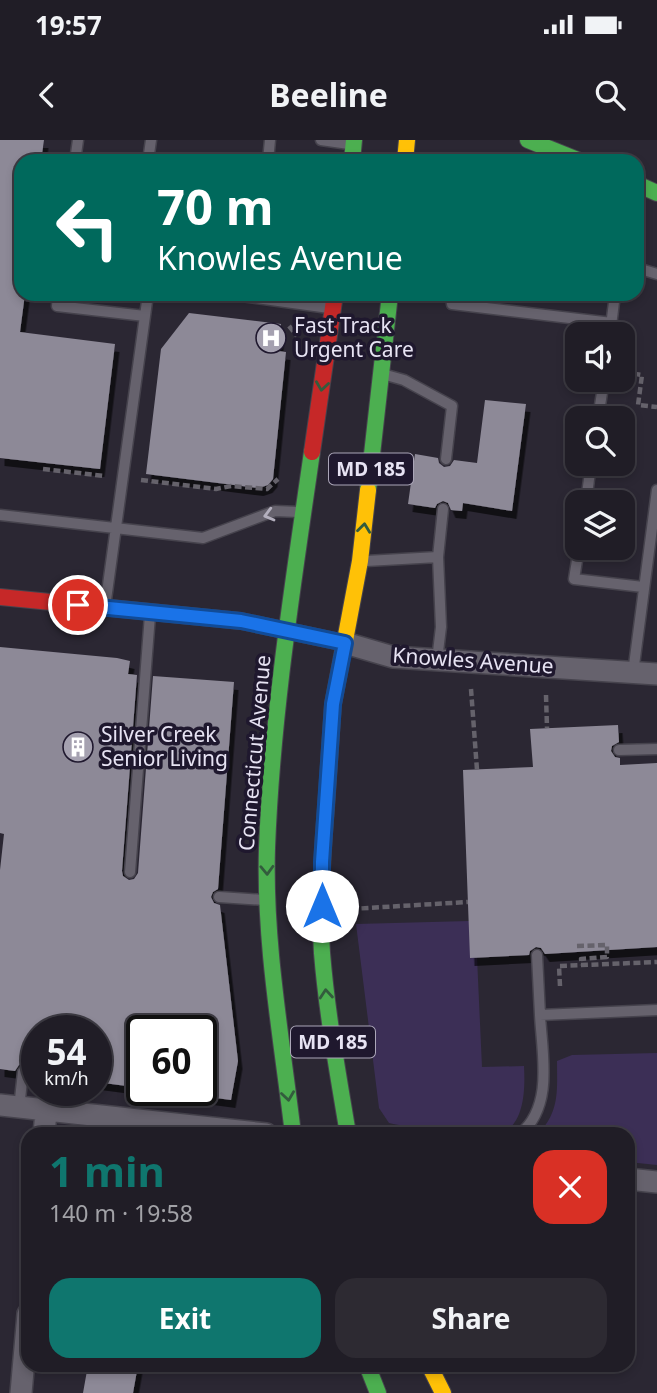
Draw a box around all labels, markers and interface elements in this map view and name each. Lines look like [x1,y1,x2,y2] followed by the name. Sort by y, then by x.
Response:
[35,7,102,43] text: 19:57
[269,73,388,116] text: Beeline
[28,76,66,114] icon: back
[591,76,629,114] icon: search
[157,173,274,239] text: 70 m
[42,182,133,273] icon: left
[157,236,403,279] text: Knowles Avenue
[294,311,414,363] place label: Fast Track Urgent Care
[254,321,288,355] hospital icon: Fast Track Urgent Care
[565,322,635,560] map controls
[565,322,635,392] button: sound
[315,380,330,392] one-way arrow
[565,406,635,476] button: search
[329,454,413,484] road number: MD 185
[565,490,635,560] button: layers
[263,506,275,521] one-way arrow
[356,522,371,533] one-way arrow
[48,575,108,635] pin
[59,586,97,624] icon: arrive
[392,640,554,680] street label: Knowles Avenue
[231,654,277,852] street label: Connecticut Avenue
[101,720,228,772] place label: Silver Creek Senior Living
[61,730,95,764] building icon: Silver Creek Senior Living
[259,865,275,875] one-way arrow
[285,869,359,943] position arrow
[319,988,334,999] one-way arrow
[126,1015,217,1106] speed limit sign: 60
[291,1027,375,1058] road number: MD 185
[46,1028,87,1075] text: 54
[44,1066,89,1090] text: km/h
[280,1090,295,1102] one-way arrow
[49,1142,165,1199] text: 1 min
[533,1150,607,1224] button: close
[49,1197,193,1229] text: 140 m · 19:58
[49,1278,321,1358] button: Exit
[335,1278,607,1358] button: Share

